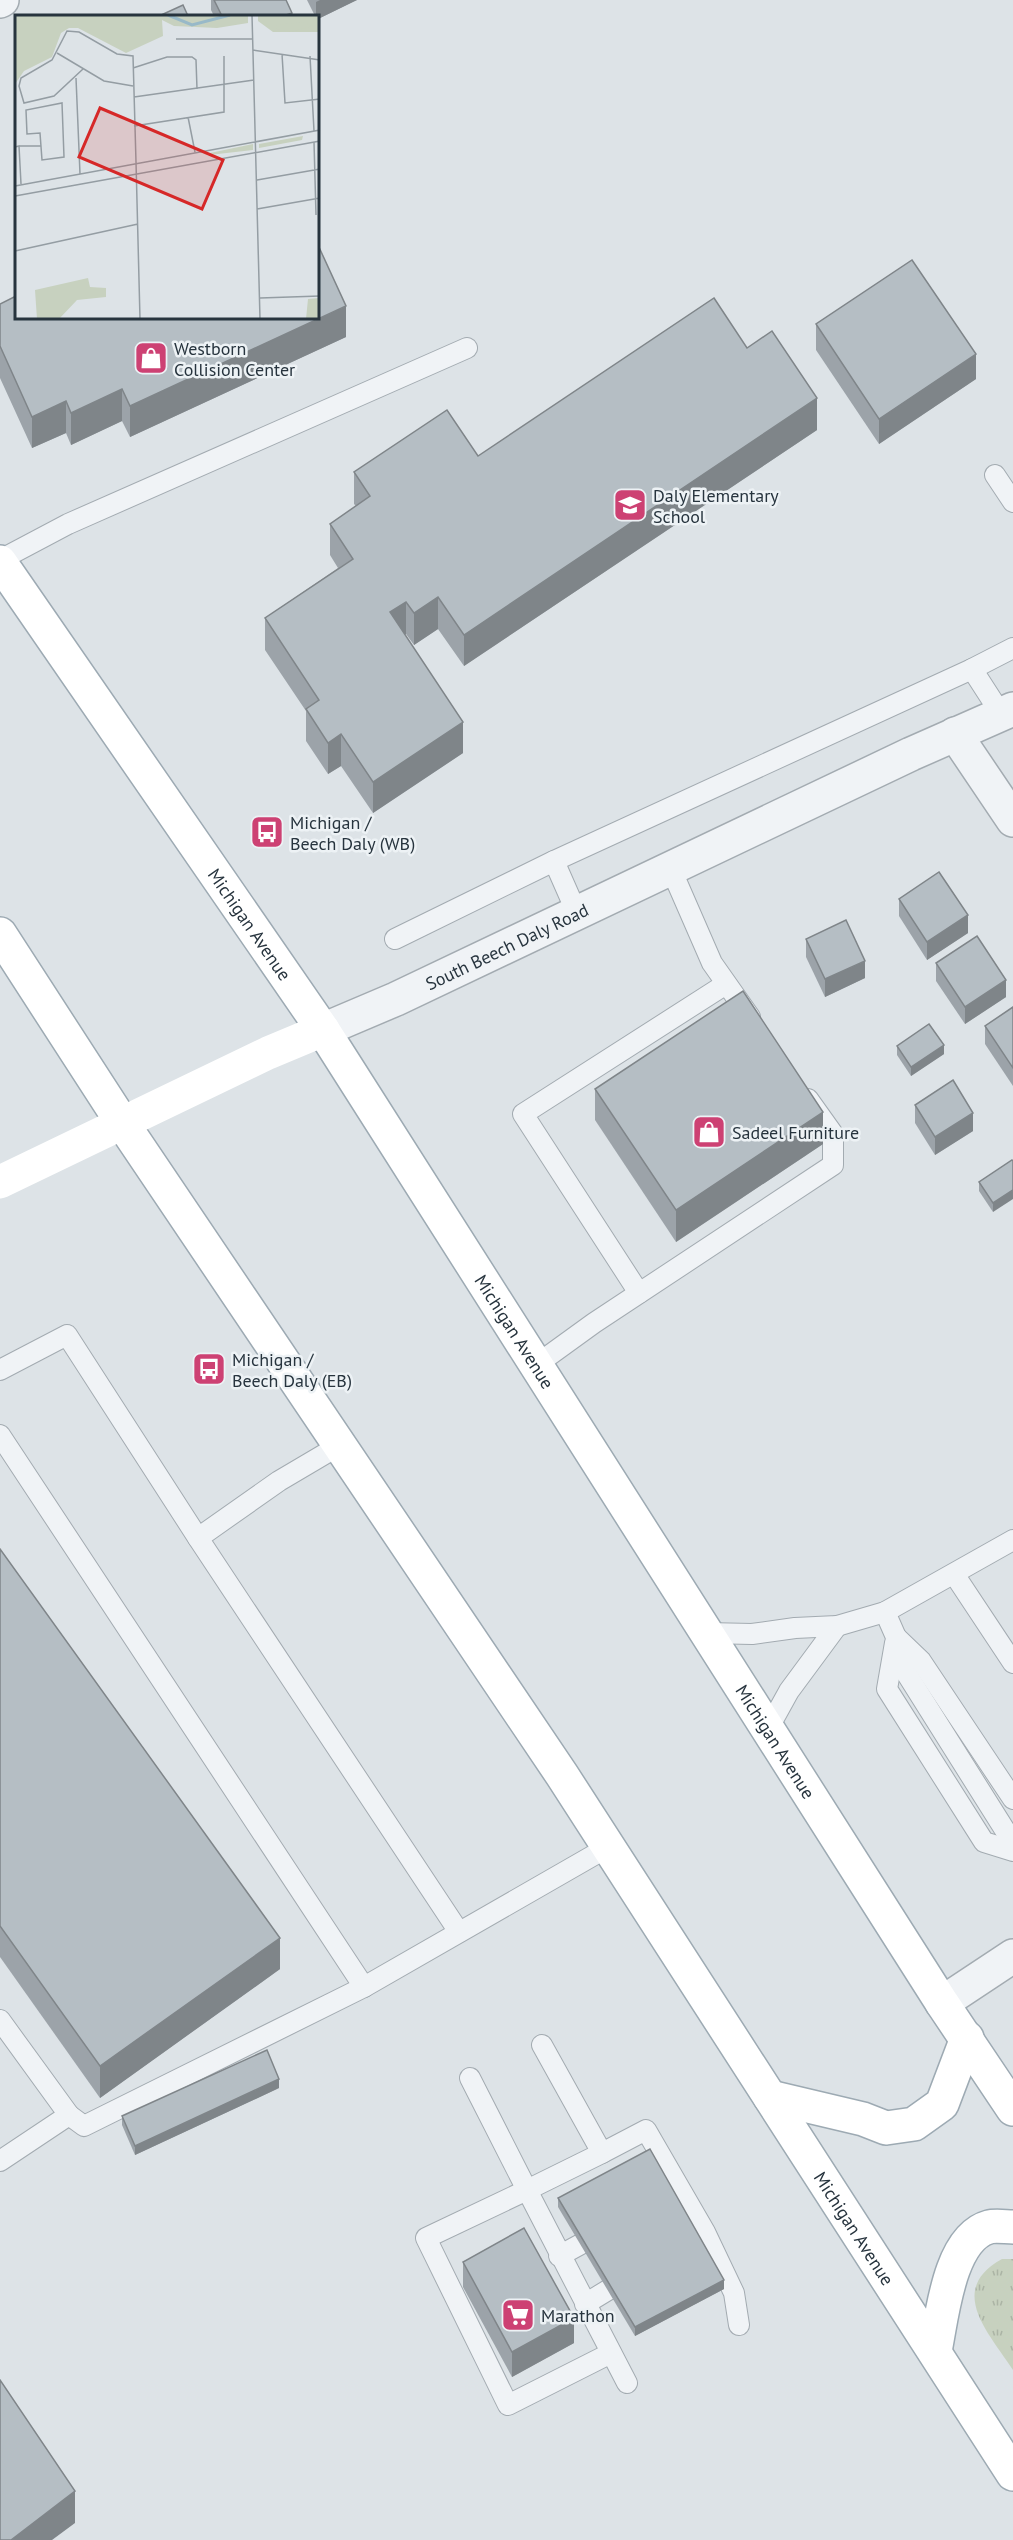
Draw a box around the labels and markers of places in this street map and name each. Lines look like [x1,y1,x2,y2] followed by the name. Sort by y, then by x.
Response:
[174,337,295,381] place label: Westborn Collision Center
[133,340,169,376] shop icon: Westborn Collision Center
[653,484,779,528] place label: Daly Elementary School
[612,487,648,523] school or university icon: Daly Elementary School
[290,811,415,855] place label: Michigan / Beech Daly (WB)
[249,814,285,850] bus stop icon: Michigan / Beech Daly (WB)
[691,1114,727,1150] shop icon: Sadeel Furniture
[732,1121,859,1144] place label: Sadeel Furniture
[232,1348,352,1392] place label: Michigan / Beech Daly (EB)
[191,1351,227,1387] bus stop icon: Michigan / Beech Daly (EB)
[500,2297,536,2333] supermarket icon: Marathon
[541,2304,615,2327] place label: Marathon

